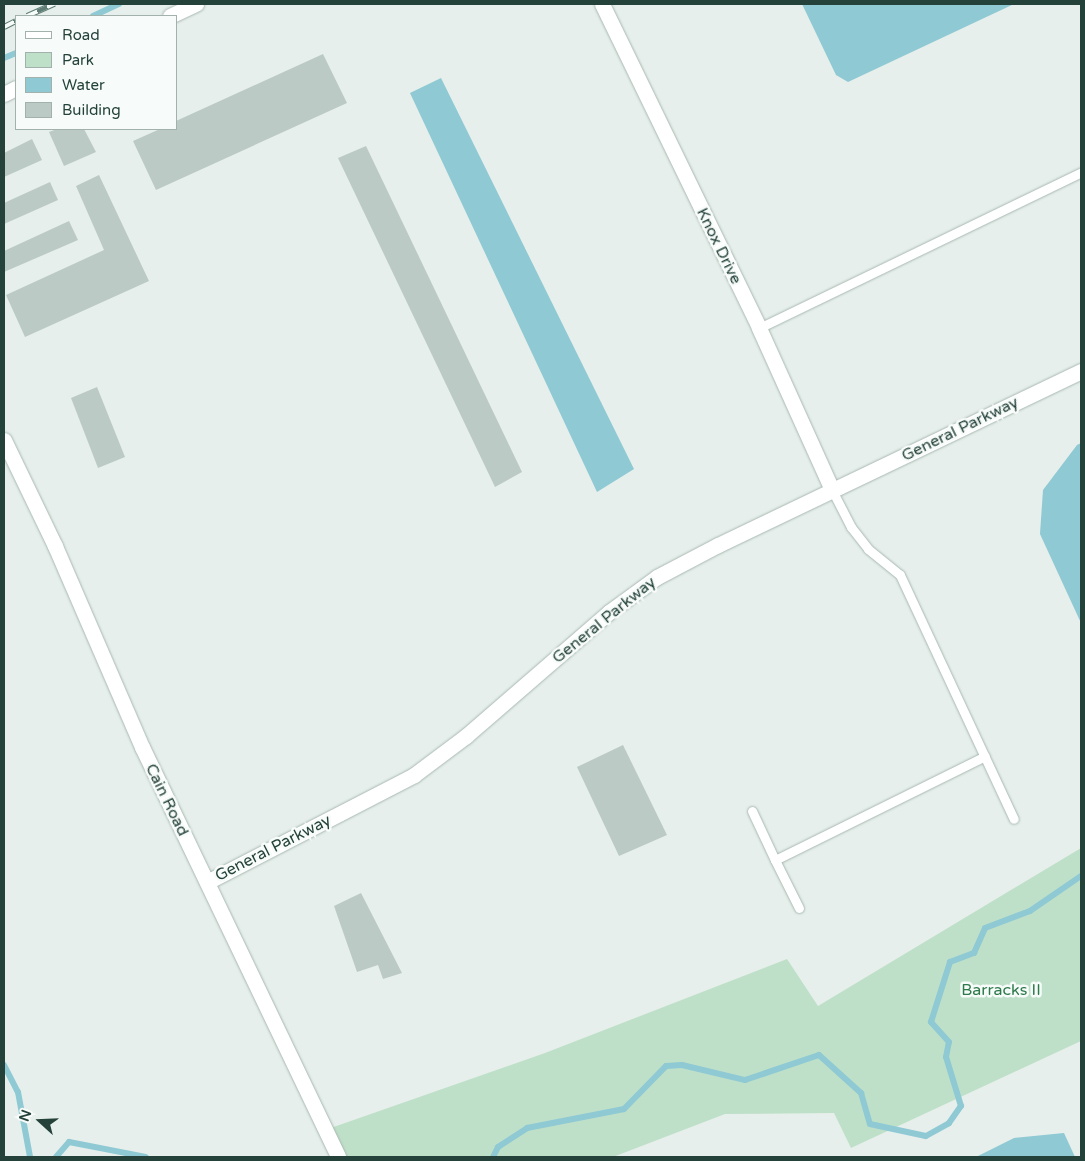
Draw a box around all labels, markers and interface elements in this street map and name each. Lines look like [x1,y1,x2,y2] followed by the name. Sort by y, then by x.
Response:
[15,15,178,130] legend
[62,26,100,44] text: Road
[62,51,94,69] text: Park
[62,76,105,94] text: Water
[62,101,121,119] text: Building
[692,205,746,287] street label: Knox Drive
[899,392,1021,466] street label: General Parkway
[548,572,660,668] street label: General Parkway
[141,761,193,839] street label: Cain Road
[212,811,334,885] street label: General Parkway
[961,980,1041,1000] park label: Barracks II
[15,1096,65,1146] north arrow
[16,1108,35,1124] text: N

